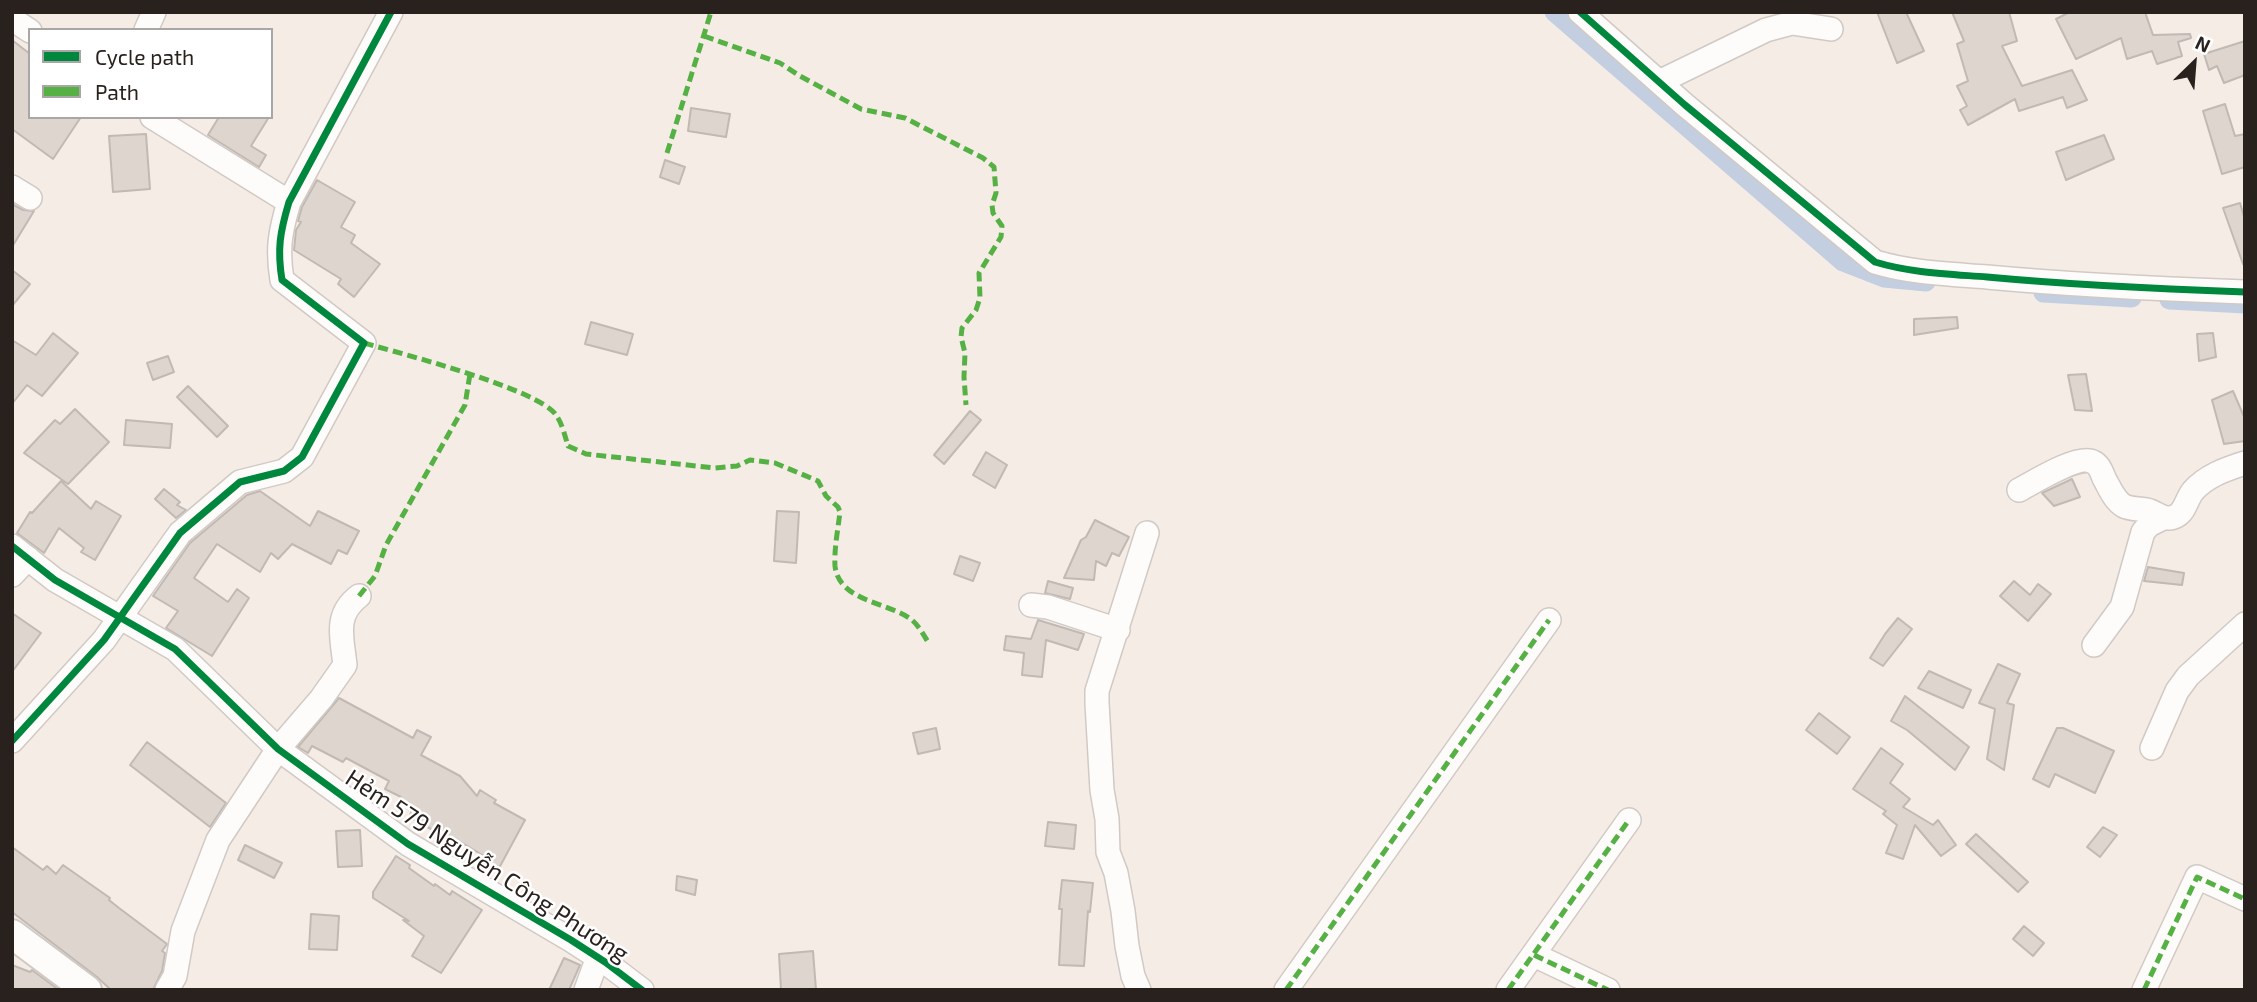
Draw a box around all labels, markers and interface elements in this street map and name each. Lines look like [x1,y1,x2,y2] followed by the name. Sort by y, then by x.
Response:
[28,28,273,119] legend
[2159,28,2229,98] north arrow
[2192,30,2214,57] text: N
[95,44,194,69] text: Cycle path
[95,79,139,104] text: Path
[340,764,634,968] street label: Hẻm 579 Nguyễn Công Phương

